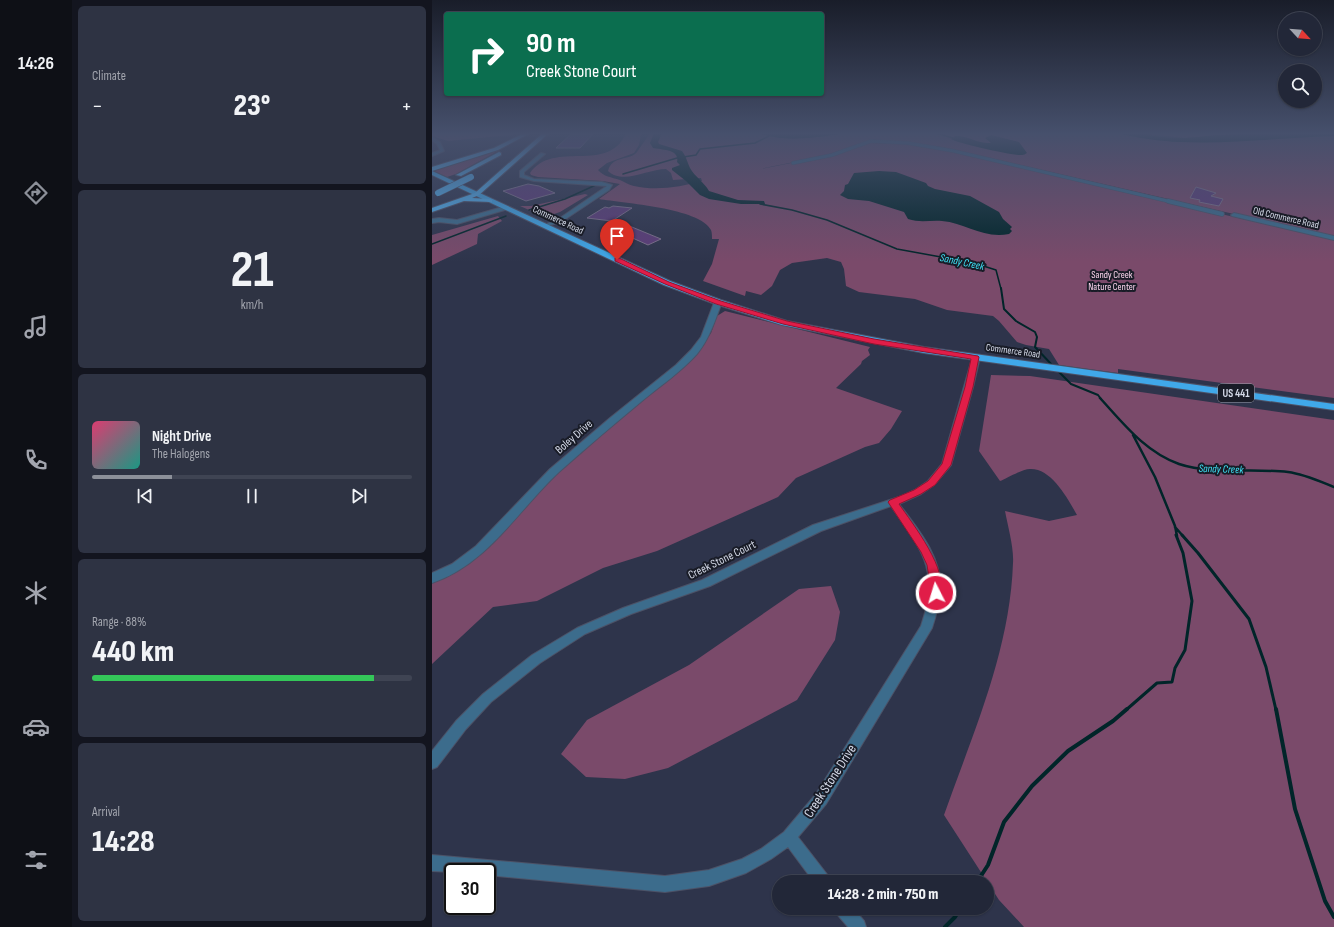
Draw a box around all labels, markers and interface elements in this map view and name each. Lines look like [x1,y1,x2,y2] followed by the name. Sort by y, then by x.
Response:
[1278,12,1322,56] north arrow
[1278,12,1322,108] map controls
[526,27,576,60] text: 90 m
[460,28,512,80] icon: right
[18,53,54,74] text: 14:26
[526,61,637,82] text: Creek Stone Court
[1278,64,1322,108] button: search
[92,68,126,84] text: Climate
[234,88,270,124] text: 23°
[92,93,103,120] text: −
[401,93,412,120] text: +
[22,179,50,207] icon: directions
[531,203,585,237] street label: Commerce Road
[1252,205,1320,231] street label: Old Commerce Road
[600,219,634,260] pin
[606,225,628,247] icon: arrive
[230,239,274,302] text: 21
[939,251,986,273] water label: Sandy Creek
[1088,269,1136,293] park label: Sandy Creek Nature Center
[241,297,263,313] text: km/h
[22,313,50,341] icon: music
[985,341,1041,361] street label: Commerce Road
[1218,384,1254,402] road number: US 441
[552,417,596,457] street label: Boley Drive
[152,427,211,446] text: Night Drive
[22,446,50,474] icon: phone
[152,446,210,462] text: The Halogens
[1198,462,1245,476] water label: Sandy Creek
[134,485,156,507] icon: previous
[241,485,263,507] icon: pause
[348,485,370,507] icon: next
[686,537,759,583] street label: Creek Stone Court
[915,572,957,614] position arrow
[22,579,50,607] icon: climate
[92,614,146,630] text: Range · 88%
[92,634,174,670] text: 440 km
[22,713,50,741] icon: car
[800,741,860,821] street label: Creek Stone Drive
[92,804,120,820] text: Arrival
[92,824,155,860] text: 14:28
[22,846,50,874] icon: filters
[444,863,496,915] speed limit sign: 30
[828,885,938,904] text: 14:28 · 2 min · 750 m

